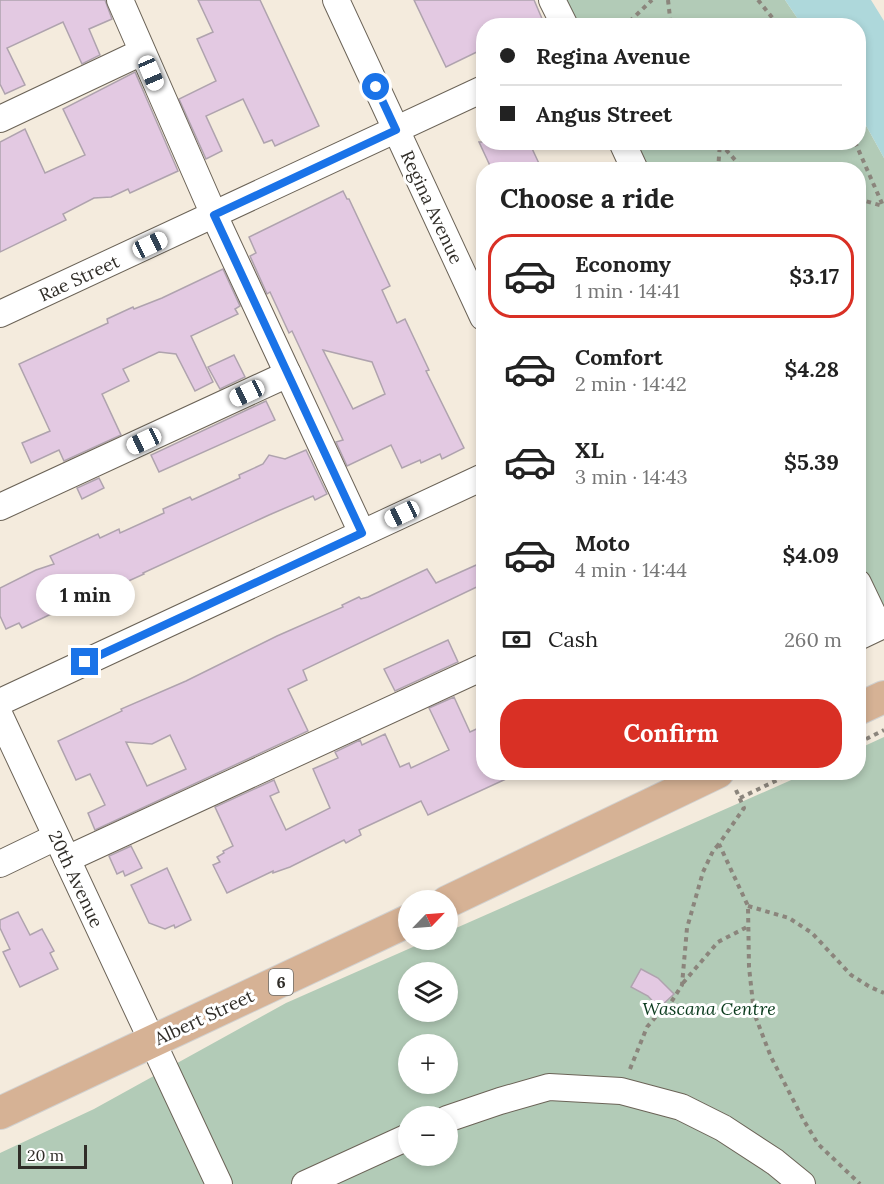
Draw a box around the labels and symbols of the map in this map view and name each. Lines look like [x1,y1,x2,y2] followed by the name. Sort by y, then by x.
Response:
[136,53,166,93] car
[362,73,389,100] route start
[396,147,468,268] street label: Regina Avenue
[130,229,170,261] car
[35,249,123,307] street label: Rae Street
[227,377,267,409] car
[124,425,164,457] car
[382,498,422,530] car
[36,575,134,617] callout: 1 min
[71,648,98,675] route end
[44,827,109,931] street label: 20th Avenue
[398,890,458,950] north arrow
[269,969,293,995] road number: 6
[150,984,257,1050] street label: Albert Street
[642,997,776,1020] park label: Wascana Centre
[18,1142,87,1170] scale bar

